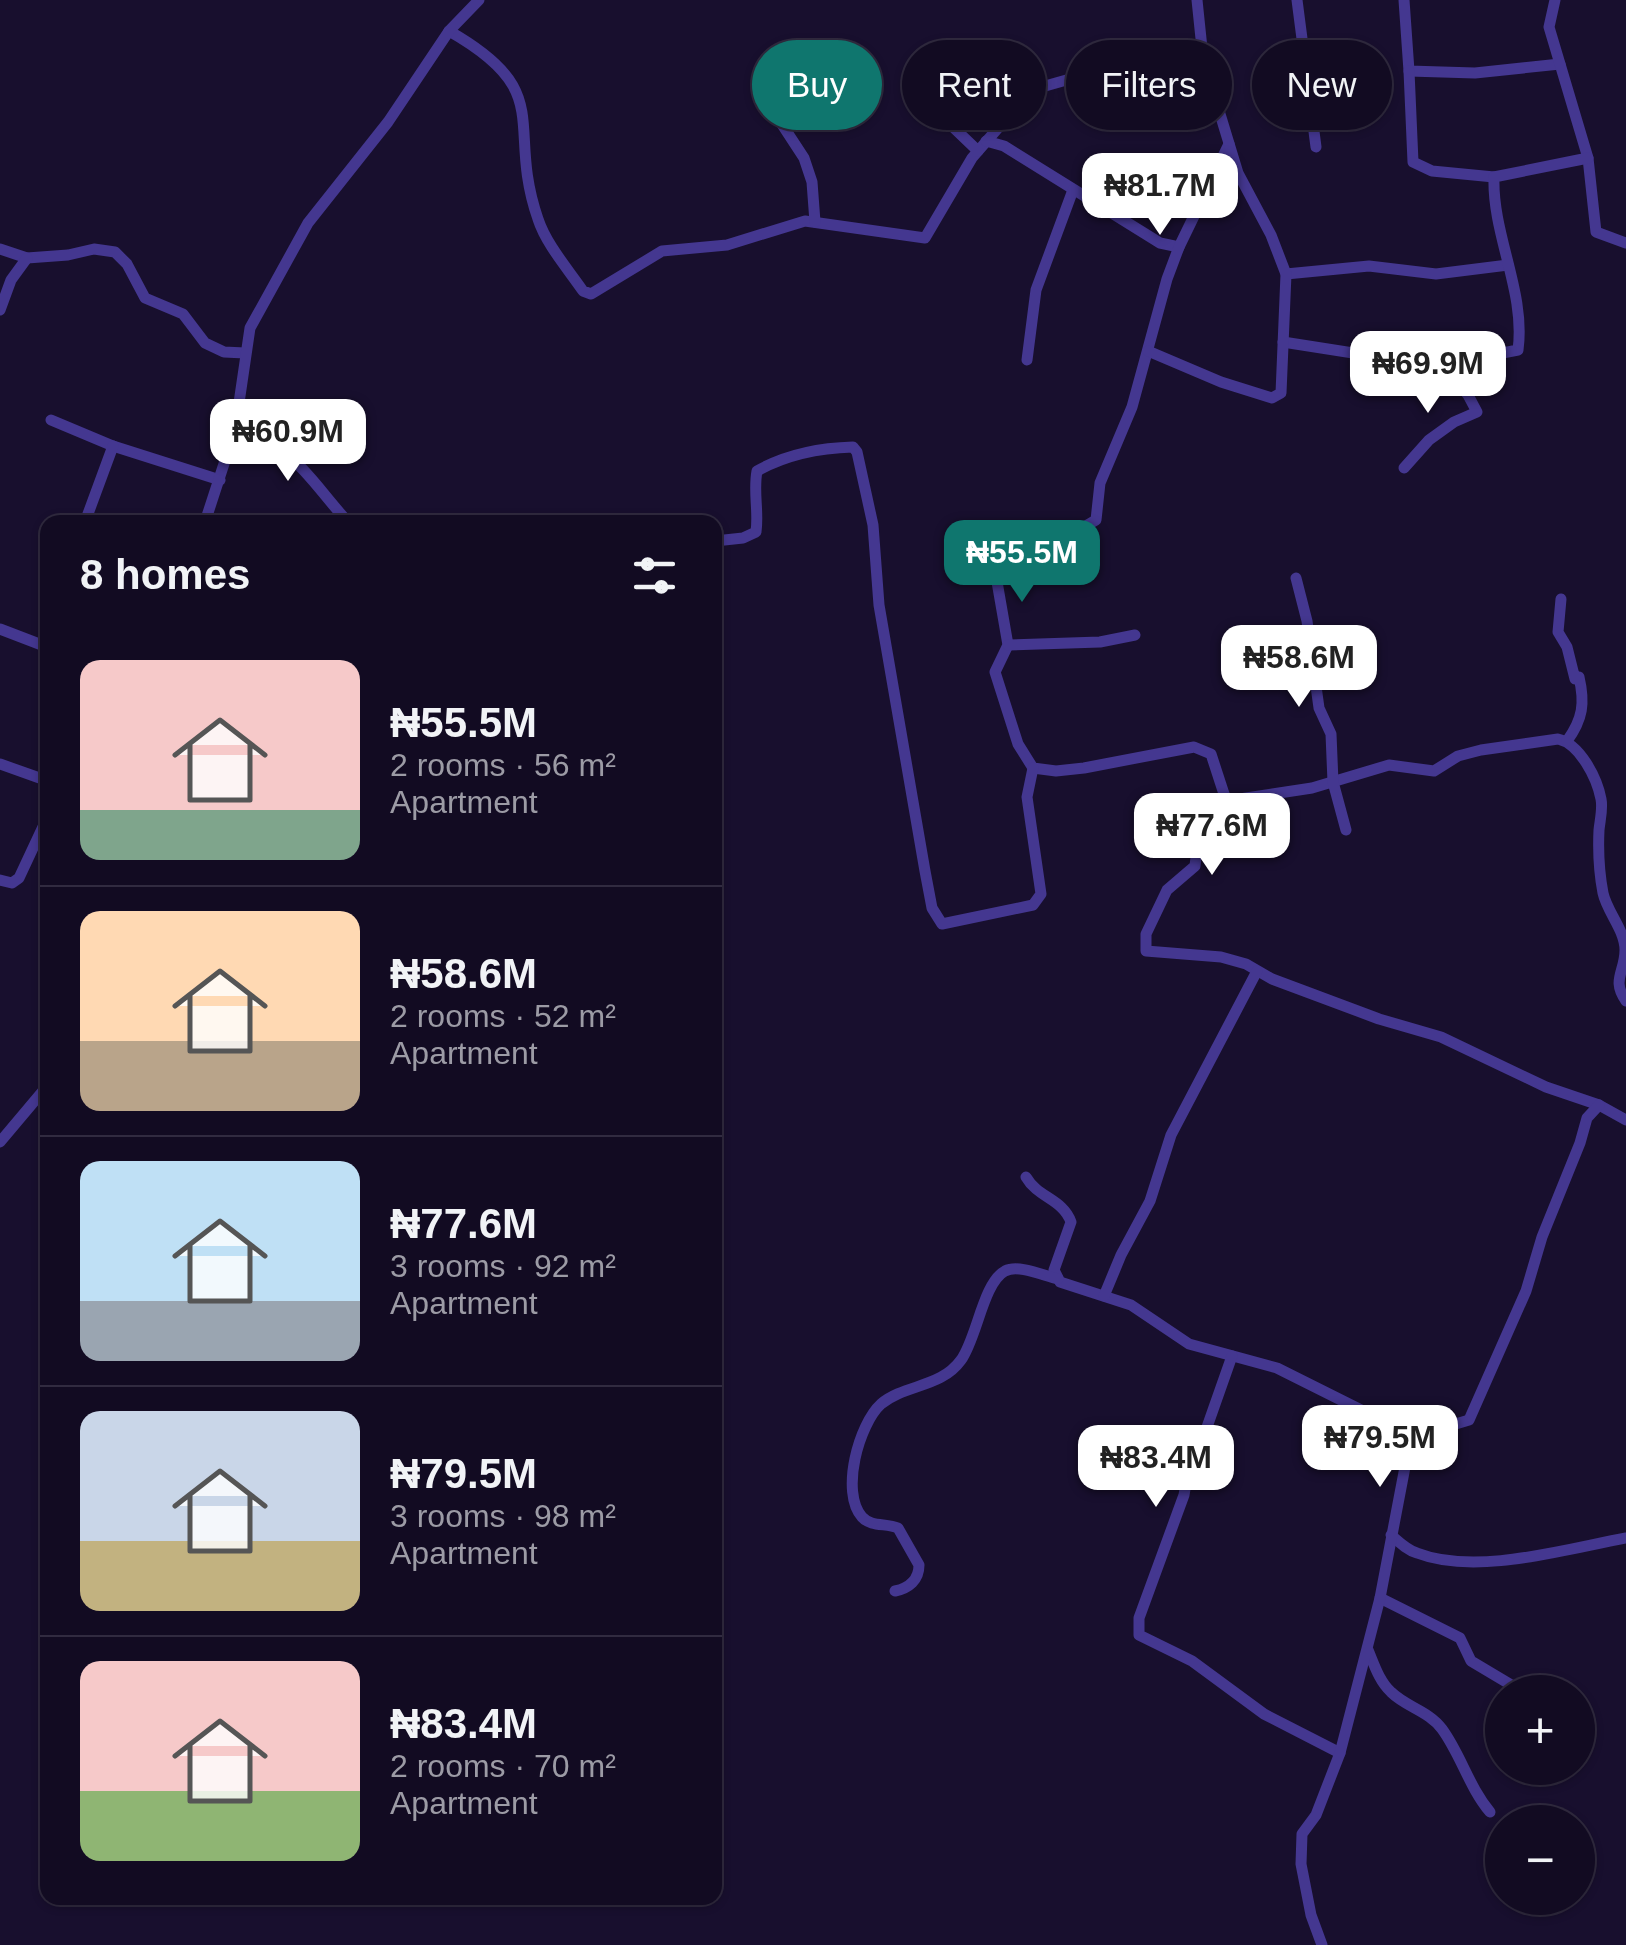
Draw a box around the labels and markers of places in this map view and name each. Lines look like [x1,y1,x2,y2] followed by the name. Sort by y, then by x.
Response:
[1079,153,1241,238] pin: ₦81.7M
[1347,331,1509,416] pin: ₦69.9M
[207,399,369,484] pin: ₦60.9M
[941,520,1103,605] pin: ₦55.5M
[1218,625,1380,710] pin: ₦58.6M
[1131,793,1293,878] pin: ₦77.6M
[1299,1405,1461,1490] pin: ₦79.5M
[1075,1425,1237,1510] pin: ₦83.4M

